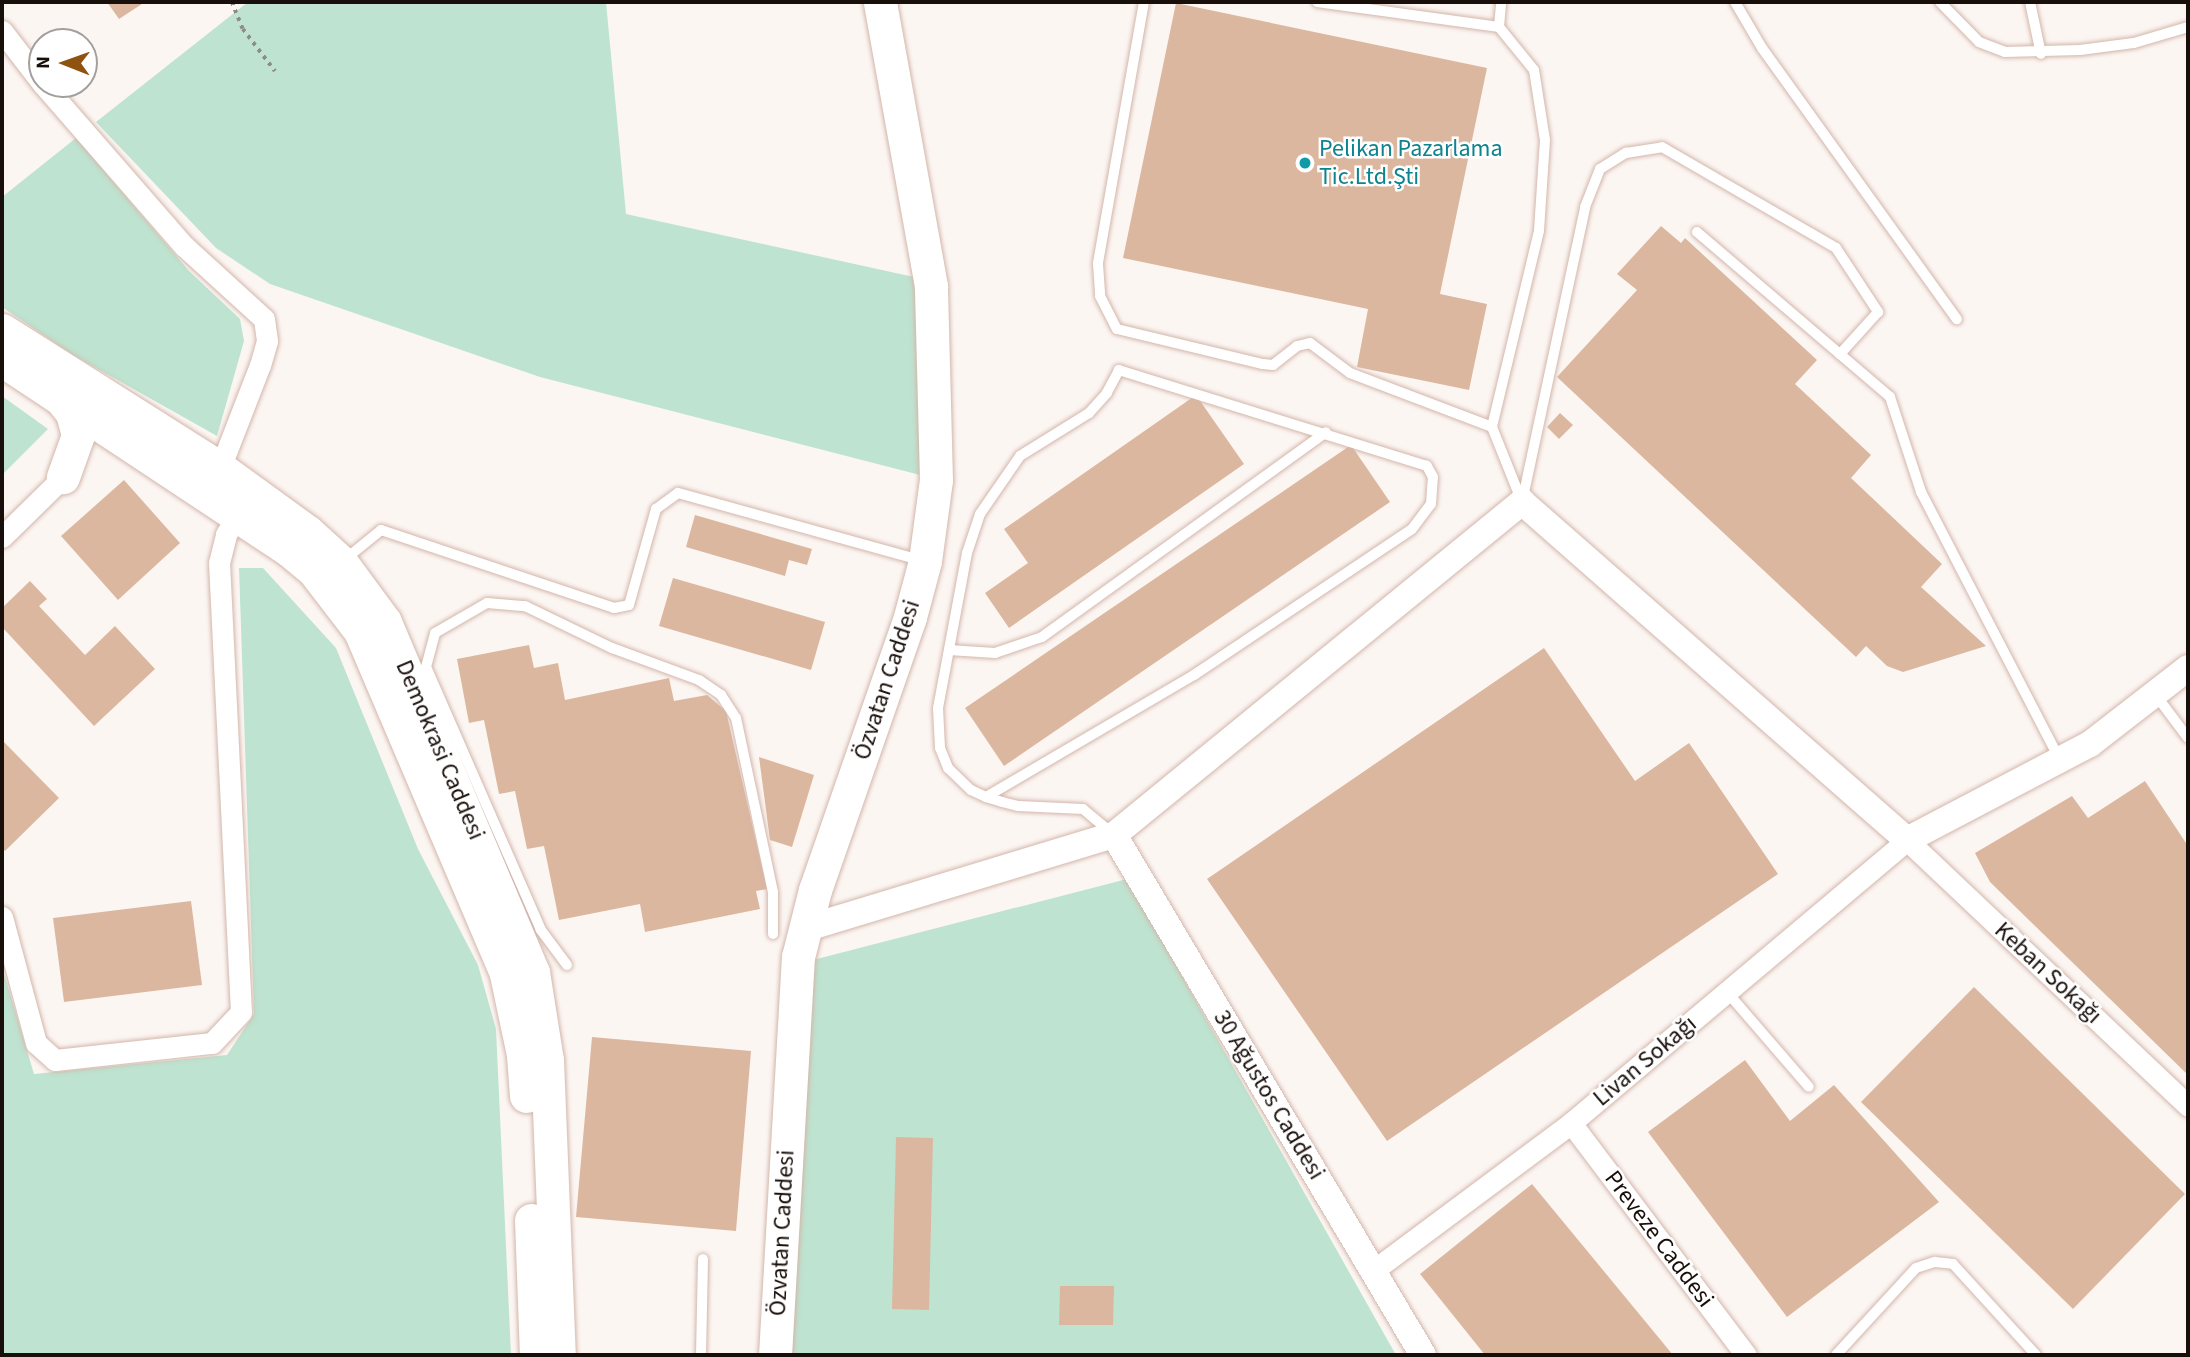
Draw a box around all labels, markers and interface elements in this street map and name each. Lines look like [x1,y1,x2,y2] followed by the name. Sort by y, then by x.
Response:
[28,28,98,98] north arrow
[30,56,57,69] text: N
[1319,135,1503,191] place label: Pelikan Pazarlama Tic.Ltd.Şti
[1297,155,1313,171] marker: Pelikan Pazarlama Tic.Ltd.Şti
[848,596,926,764] street label: Özvatan Caddesi
[389,656,491,844] street label: Demokrasi Caddesi
[1988,916,2108,1030] street label: Keban Sokağı
[1207,1005,1331,1185] street label: 30 Ağustos Caddesi
[1588,1010,1702,1112] street label: Livan Sokağı
[763,1149,801,1317] street label: Özvatan Caddesi
[1598,1165,1720,1313] street label: Preveze Caddesi

